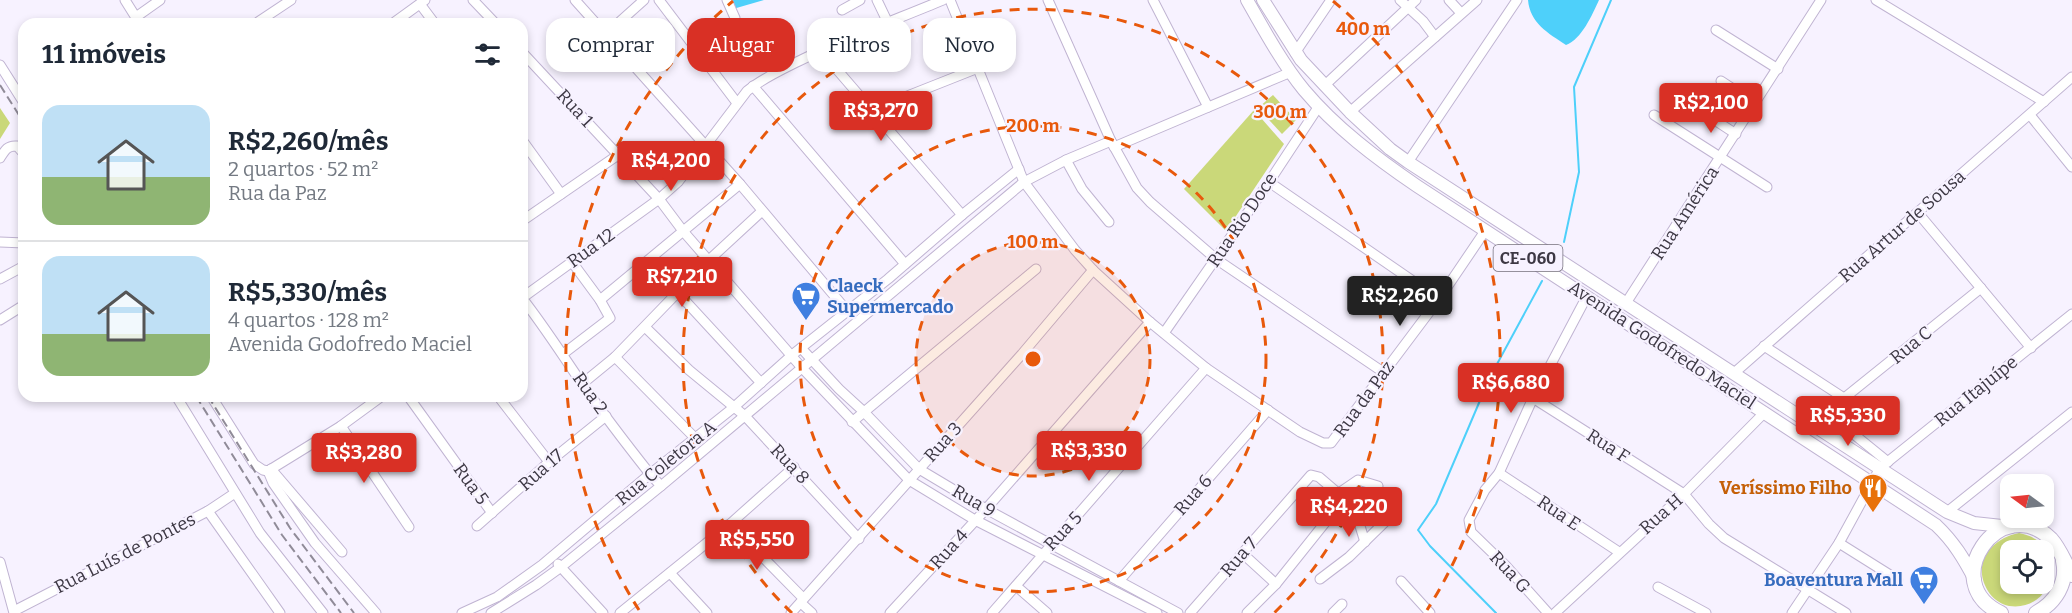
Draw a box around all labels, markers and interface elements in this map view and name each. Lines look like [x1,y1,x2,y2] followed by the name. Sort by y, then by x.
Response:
[546,18,675,72] chip: Comprar
[687,18,795,72] chip: Alugar
[807,18,911,72] chip: Filtros
[923,18,1016,72] chip: Novo
[1336,18,1390,40] text: 400 m
[471,38,504,71] icon: filters
[42,39,166,70] text: 11 imóveis
[1656,83,1766,134] pin: R$2,100
[552,85,598,132] street label: Rua 1
[1673,90,1749,114] text: R$2,100
[826,91,936,142] pin: R$3,270
[843,98,919,122] text: R$3,270
[1253,101,1307,123] text: 300 m
[1006,115,1060,137] text: 200 m
[228,126,389,157] text: R$2,260/mês
[90,129,162,201] icon: home
[616,141,726,192] pin: R$4,200
[631,148,711,172] text: R$4,200
[228,157,378,181] text: 2 quartos · 52 m²
[1647,162,1724,264] street label: Rua América
[1834,165,1970,287] street label: Rua Artur de Sousa
[1202,169,1282,271] street label: Rua Rio Doce
[228,181,327,205] text: Rua da Paz
[563,223,619,273] street label: Rua 12
[1007,231,1059,253] text: 100 m
[1494,245,1562,271] road number: CE-060
[627,257,737,308] pin: R$7,210
[646,264,718,288] text: R$7,210
[827,275,954,318] place label: Claeck Supermercado
[1345,276,1455,327] pin: R$2,260
[1564,276,1760,414] street label: Avenida Godofredo Maciel
[228,277,387,308] text: R$5,330/mês
[90,280,162,352] icon: home
[790,280,822,322] supermarket icon: Claeck Supermercado
[1361,283,1439,307] text: R$2,260
[228,308,389,332] text: 4 quartos · 128 m²
[1886,321,1936,369] street label: Rua C
[228,332,472,356] text: Avenida Godofredo Maciel
[1023,349,1043,369] centre of rings
[1930,351,2022,431] street label: Rua Itajuípe
[1329,357,1399,441] street label: Rua da Paz
[1456,363,1566,414] pin: R$6,680
[568,368,612,418] street label: Rua 2
[1472,370,1550,394] text: R$6,680
[1793,396,1903,447] pin: R$5,330
[1810,403,1886,427] text: R$5,330
[611,416,721,510] street label: Rua Coletora A
[919,417,967,467] street label: Rua 3
[1583,424,1633,468] street label: Rua F
[1034,431,1144,482] pin: R$3,330
[309,433,419,484] pin: R$3,280
[1051,438,1127,462] text: R$3,330
[766,439,814,489] street label: Rua 8
[325,440,403,464] text: R$3,280
[514,445,568,495] street label: Rua 17
[449,459,493,509] street label: Rua 5
[1169,470,1217,520] street label: Rua 6
[1857,472,1889,514] restaurant icon: Veríssimo Filho
[2000,474,2054,528] north arrow
[2000,474,2054,594] map controls
[1719,477,1852,499] place label: Veríssimo Filho
[948,480,1000,522] street label: Rua 9
[1294,487,1404,538] pin: R$4,220
[1635,489,1687,539] street label: Rua H
[1533,491,1585,535] street label: Rua E
[1310,494,1388,518] text: R$4,220
[1039,507,1087,555] street label: Rua 5
[51,508,199,598] street label: Rua Luís de Pontes
[702,520,812,571] pin: R$5,550
[925,524,973,574] street label: Rua 4
[719,527,795,551] text: R$5,550
[1216,533,1262,581] street label: Rua 7
[2000,540,2054,594] button: locate
[1485,546,1535,598] street label: Rua G
[1908,564,1940,606] supermarket icon: Boaventura Mall
[1764,569,1903,591] place label: Boaventura Mall

